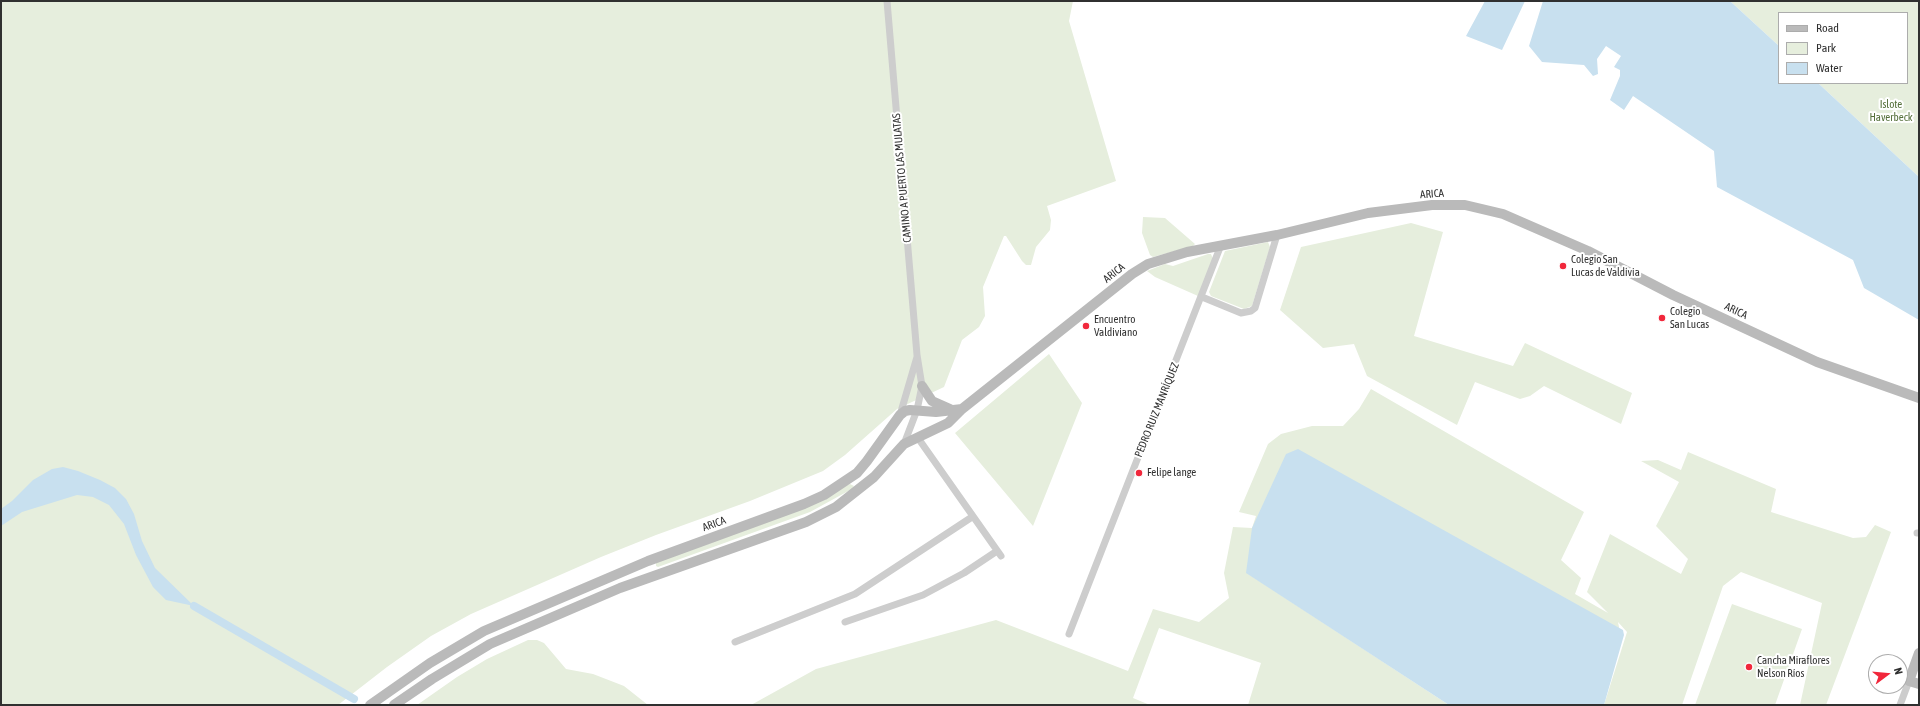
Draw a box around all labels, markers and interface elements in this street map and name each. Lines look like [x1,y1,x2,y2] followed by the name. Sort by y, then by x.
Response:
[1778,12,1908,84] legend
[1816,21,1839,35] text: Road
[1816,41,1836,55] text: Park
[1816,61,1842,75] text: Water
[1869,98,1913,124] park label: Islote Haverbeck
[890,113,914,243] street label: CAMINO A PUERTO LAS MULATAS
[1420,187,1444,201] street label: ARICA
[1571,253,1640,279] place label: Colegio San Lucas de Valdivia
[1100,260,1128,286] street label: ARICA
[1558,261,1568,271] marker: Colegio San Lucas de Valdivia
[1722,300,1750,322] street label: ARICA
[1670,305,1709,331] place label: Colegio San Lucas
[1094,313,1137,339] place label: Encuentro Valdiviano
[1657,313,1667,323] marker: Colegio San Lucas
[1081,321,1091,331] marker: Encuentro Valdiviano
[1132,361,1182,459] street label: PEDRO RUIZ MANRÍQUEZ
[1147,466,1196,480] place label: Felipe lange
[1134,468,1144,478] marker: Felipe lange
[700,514,728,534] street label: ARICA
[1757,654,1830,680] place label: Cancha Miraflores Nelson Ríos
[1868,654,1908,694] north arrow
[1744,662,1754,672] marker: Cancha Miraflores Nelson Ríos
[1892,666,1905,676] text: N

